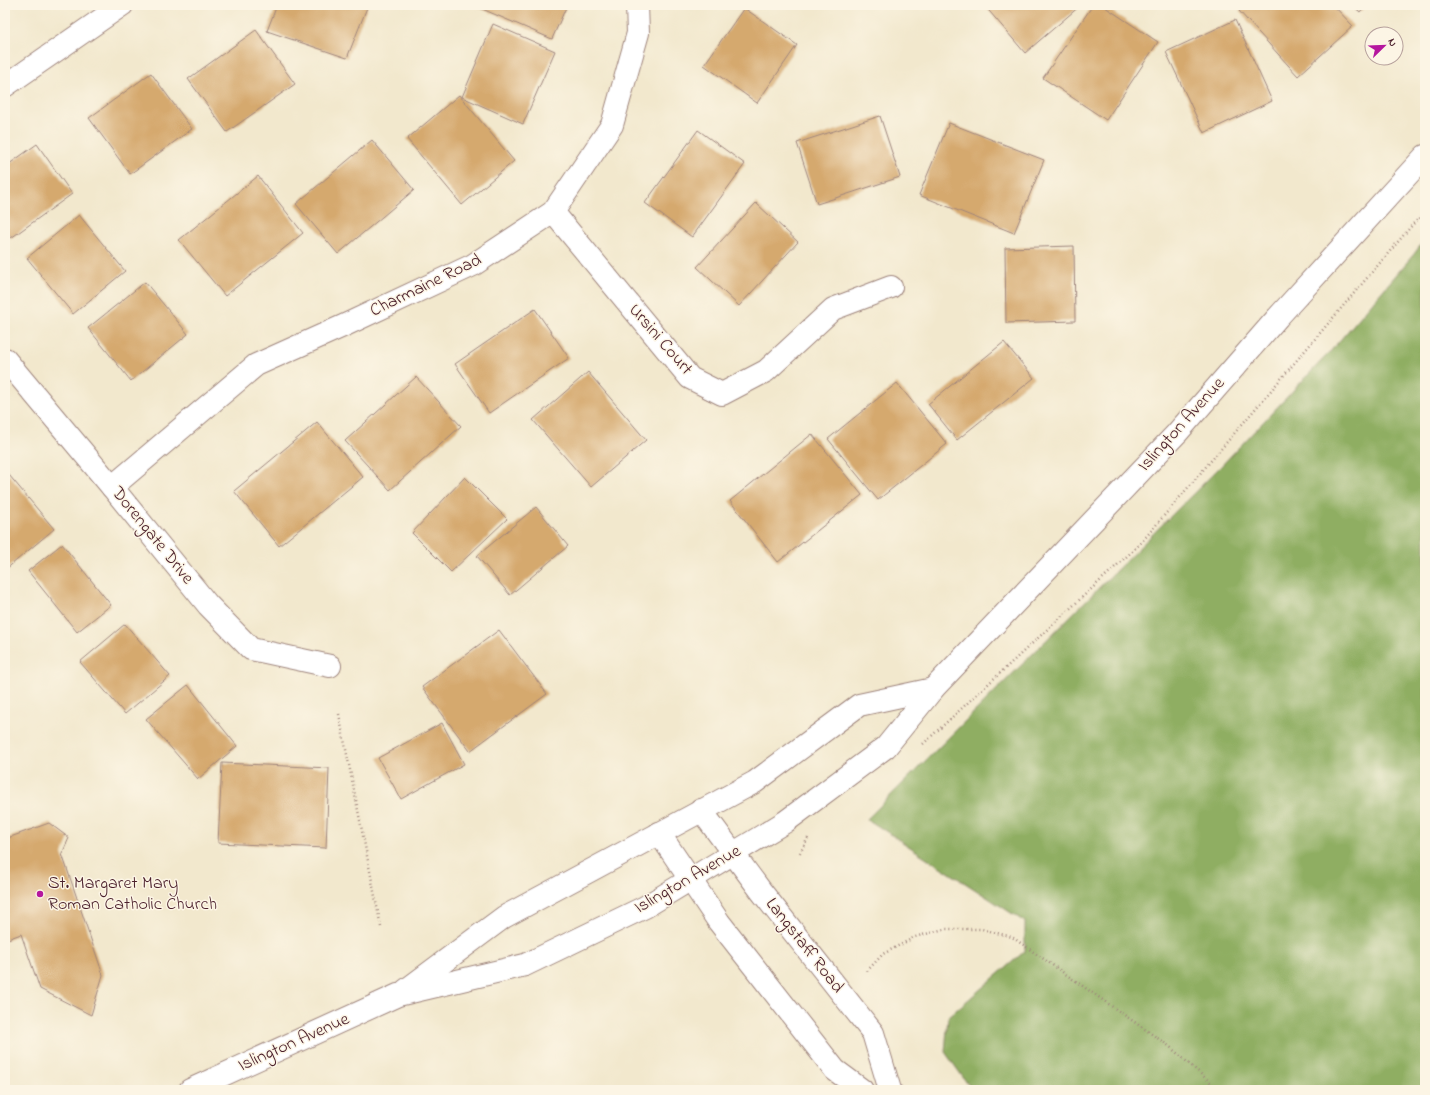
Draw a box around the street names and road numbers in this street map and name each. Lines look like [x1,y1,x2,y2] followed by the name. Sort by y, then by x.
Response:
[366,248,486,324] street label: Charmaine Road
[622,299,698,381] street label: Ursini Court
[1132,371,1233,479] street label: Islington Avenue
[103,481,200,592] street label: Dorengate Drive
[630,838,747,922] street label: Islington Avenue
[758,893,850,1000] street label: Langstaff Road
[234,1006,355,1080] street label: Islington Avenue

